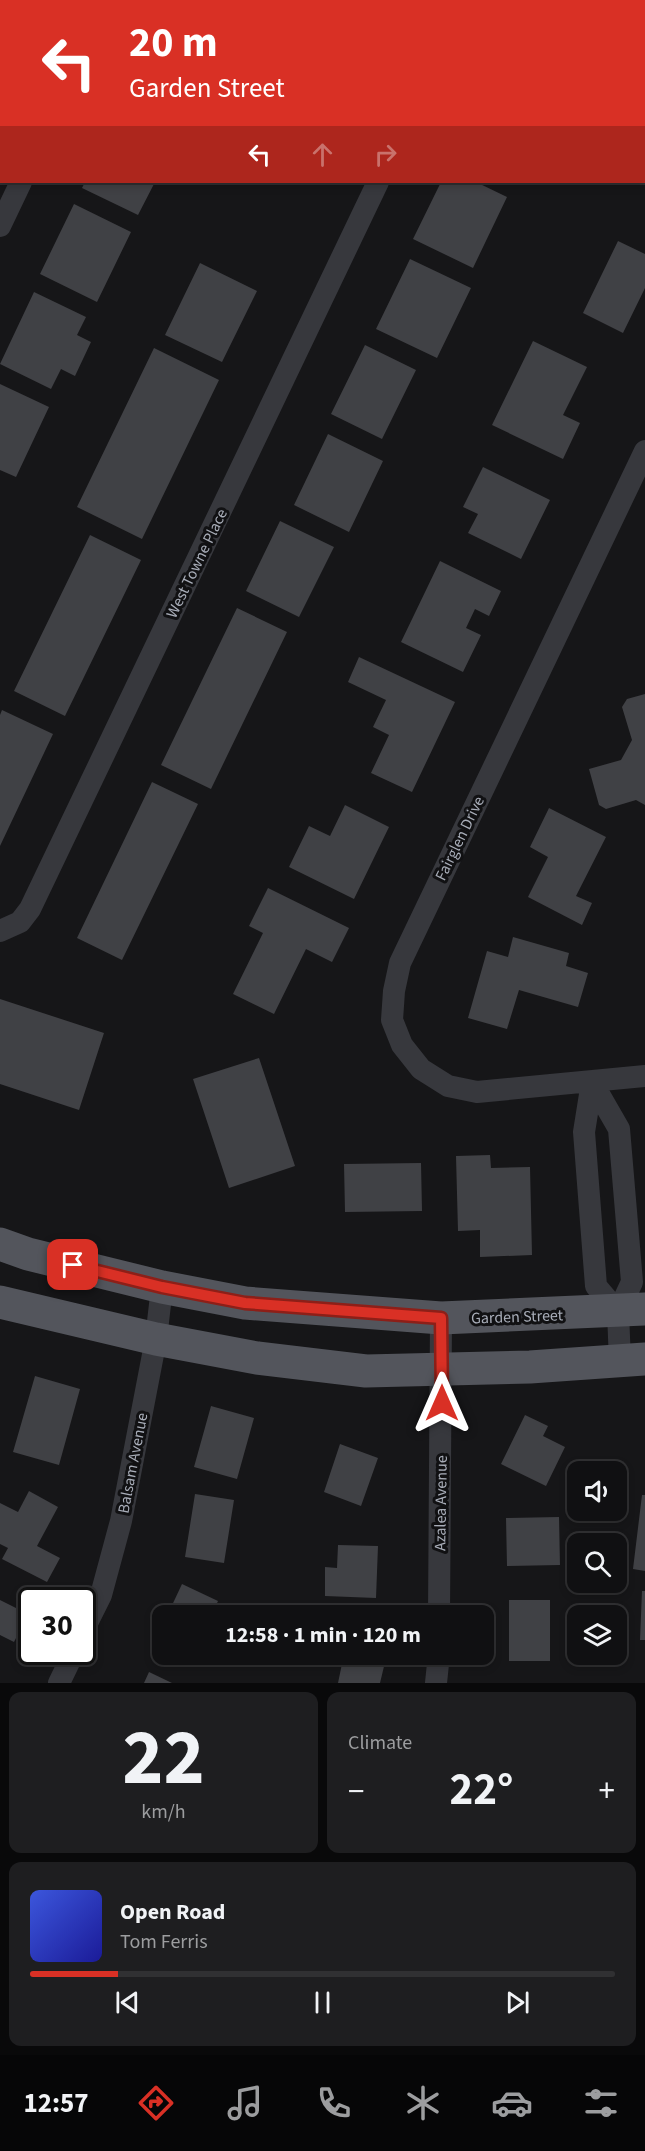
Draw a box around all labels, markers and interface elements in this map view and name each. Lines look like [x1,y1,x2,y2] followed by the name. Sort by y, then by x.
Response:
[129,13,218,73] text: 20 m
[30,24,108,102] icon: left
[129,69,285,108] text: Garden Street
[243,138,276,171] icon: left
[306,138,339,171] icon: ahead
[369,138,402,171] icon: right
[161,505,233,622] street label: West Towne Place
[430,792,490,884] street label: Fairglen Drive
[47,1239,98,1290] pin
[56,1248,89,1281] icon: arrive
[471,1304,564,1330] street label: Garden Street
[410,1371,474,1435] position arrow
[112,1411,154,1515] street label: Balsam Avenue
[429,1455,453,1551] street label: Azalea Avenue
[567,1461,627,1665] map controls
[567,1461,627,1521] button: sound
[567,1533,627,1593] button: search
[18,1587,96,1665] speed limit sign: 30
[567,1605,627,1665] button: layers
[225,1619,421,1651] text: 12:58 · 1 min · 120 m
[122,1703,205,1814] text: 22
[348,1729,412,1757] text: Climate
[450,1758,513,1822] text: 22°
[348,1768,364,1815] text: −
[599,1768,615,1815] text: +
[141,1798,186,1826] text: km/h
[120,1896,225,1928] text: Open Road
[120,1928,208,1956] text: Tom Ferris
[111,1986,144,2019] icon: previous
[306,1986,339,2019] icon: pause
[501,1986,534,2019] icon: next
[135,2082,177,2124] icon: directions
[224,2082,266,2124] icon: music
[313,2082,355,2124] icon: phone
[402,2082,444,2124] icon: climate
[491,2082,533,2124] icon: car
[580,2082,622,2124] icon: filters
[23,2084,89,2123] text: 12:57

